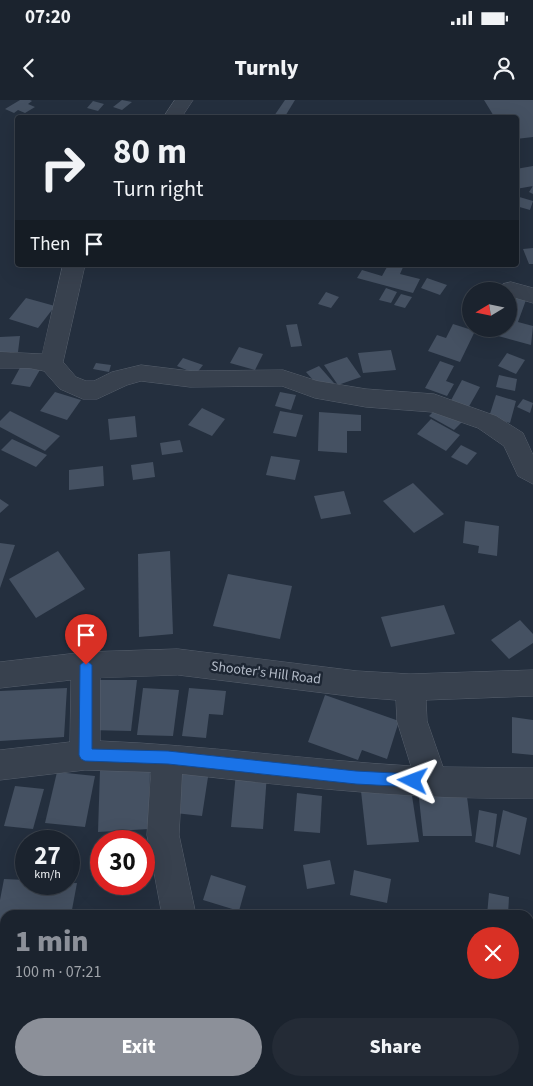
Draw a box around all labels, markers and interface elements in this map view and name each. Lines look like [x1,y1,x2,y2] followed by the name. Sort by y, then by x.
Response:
[25,4,71,31] text: 07:20
[235,52,298,84] text: Turnly
[15,54,43,82] icon: back
[490,54,518,82] icon: person
[113,127,187,177] text: 80 m
[30,135,95,200] icon: right
[113,173,203,205] text: Turn right
[80,230,108,258] icon: arrive
[30,231,70,258] text: Then
[462,282,518,338] north arrow
[462,282,517,337] map controls
[65,614,107,665] pin
[72,621,100,649] icon: arrive
[210,656,322,690] street label: Shooter's Hill Road
[386,754,438,806] position arrow
[90,830,155,895] speed limit sign: 30
[34,838,61,874] text: 27
[34,866,61,883] text: km/h
[15,920,89,963] text: 1 min
[467,927,519,979] button: close
[15,961,102,983] text: 100 m · 07:21
[15,1018,262,1076] button: Exit
[272,1018,519,1076] button: Share

